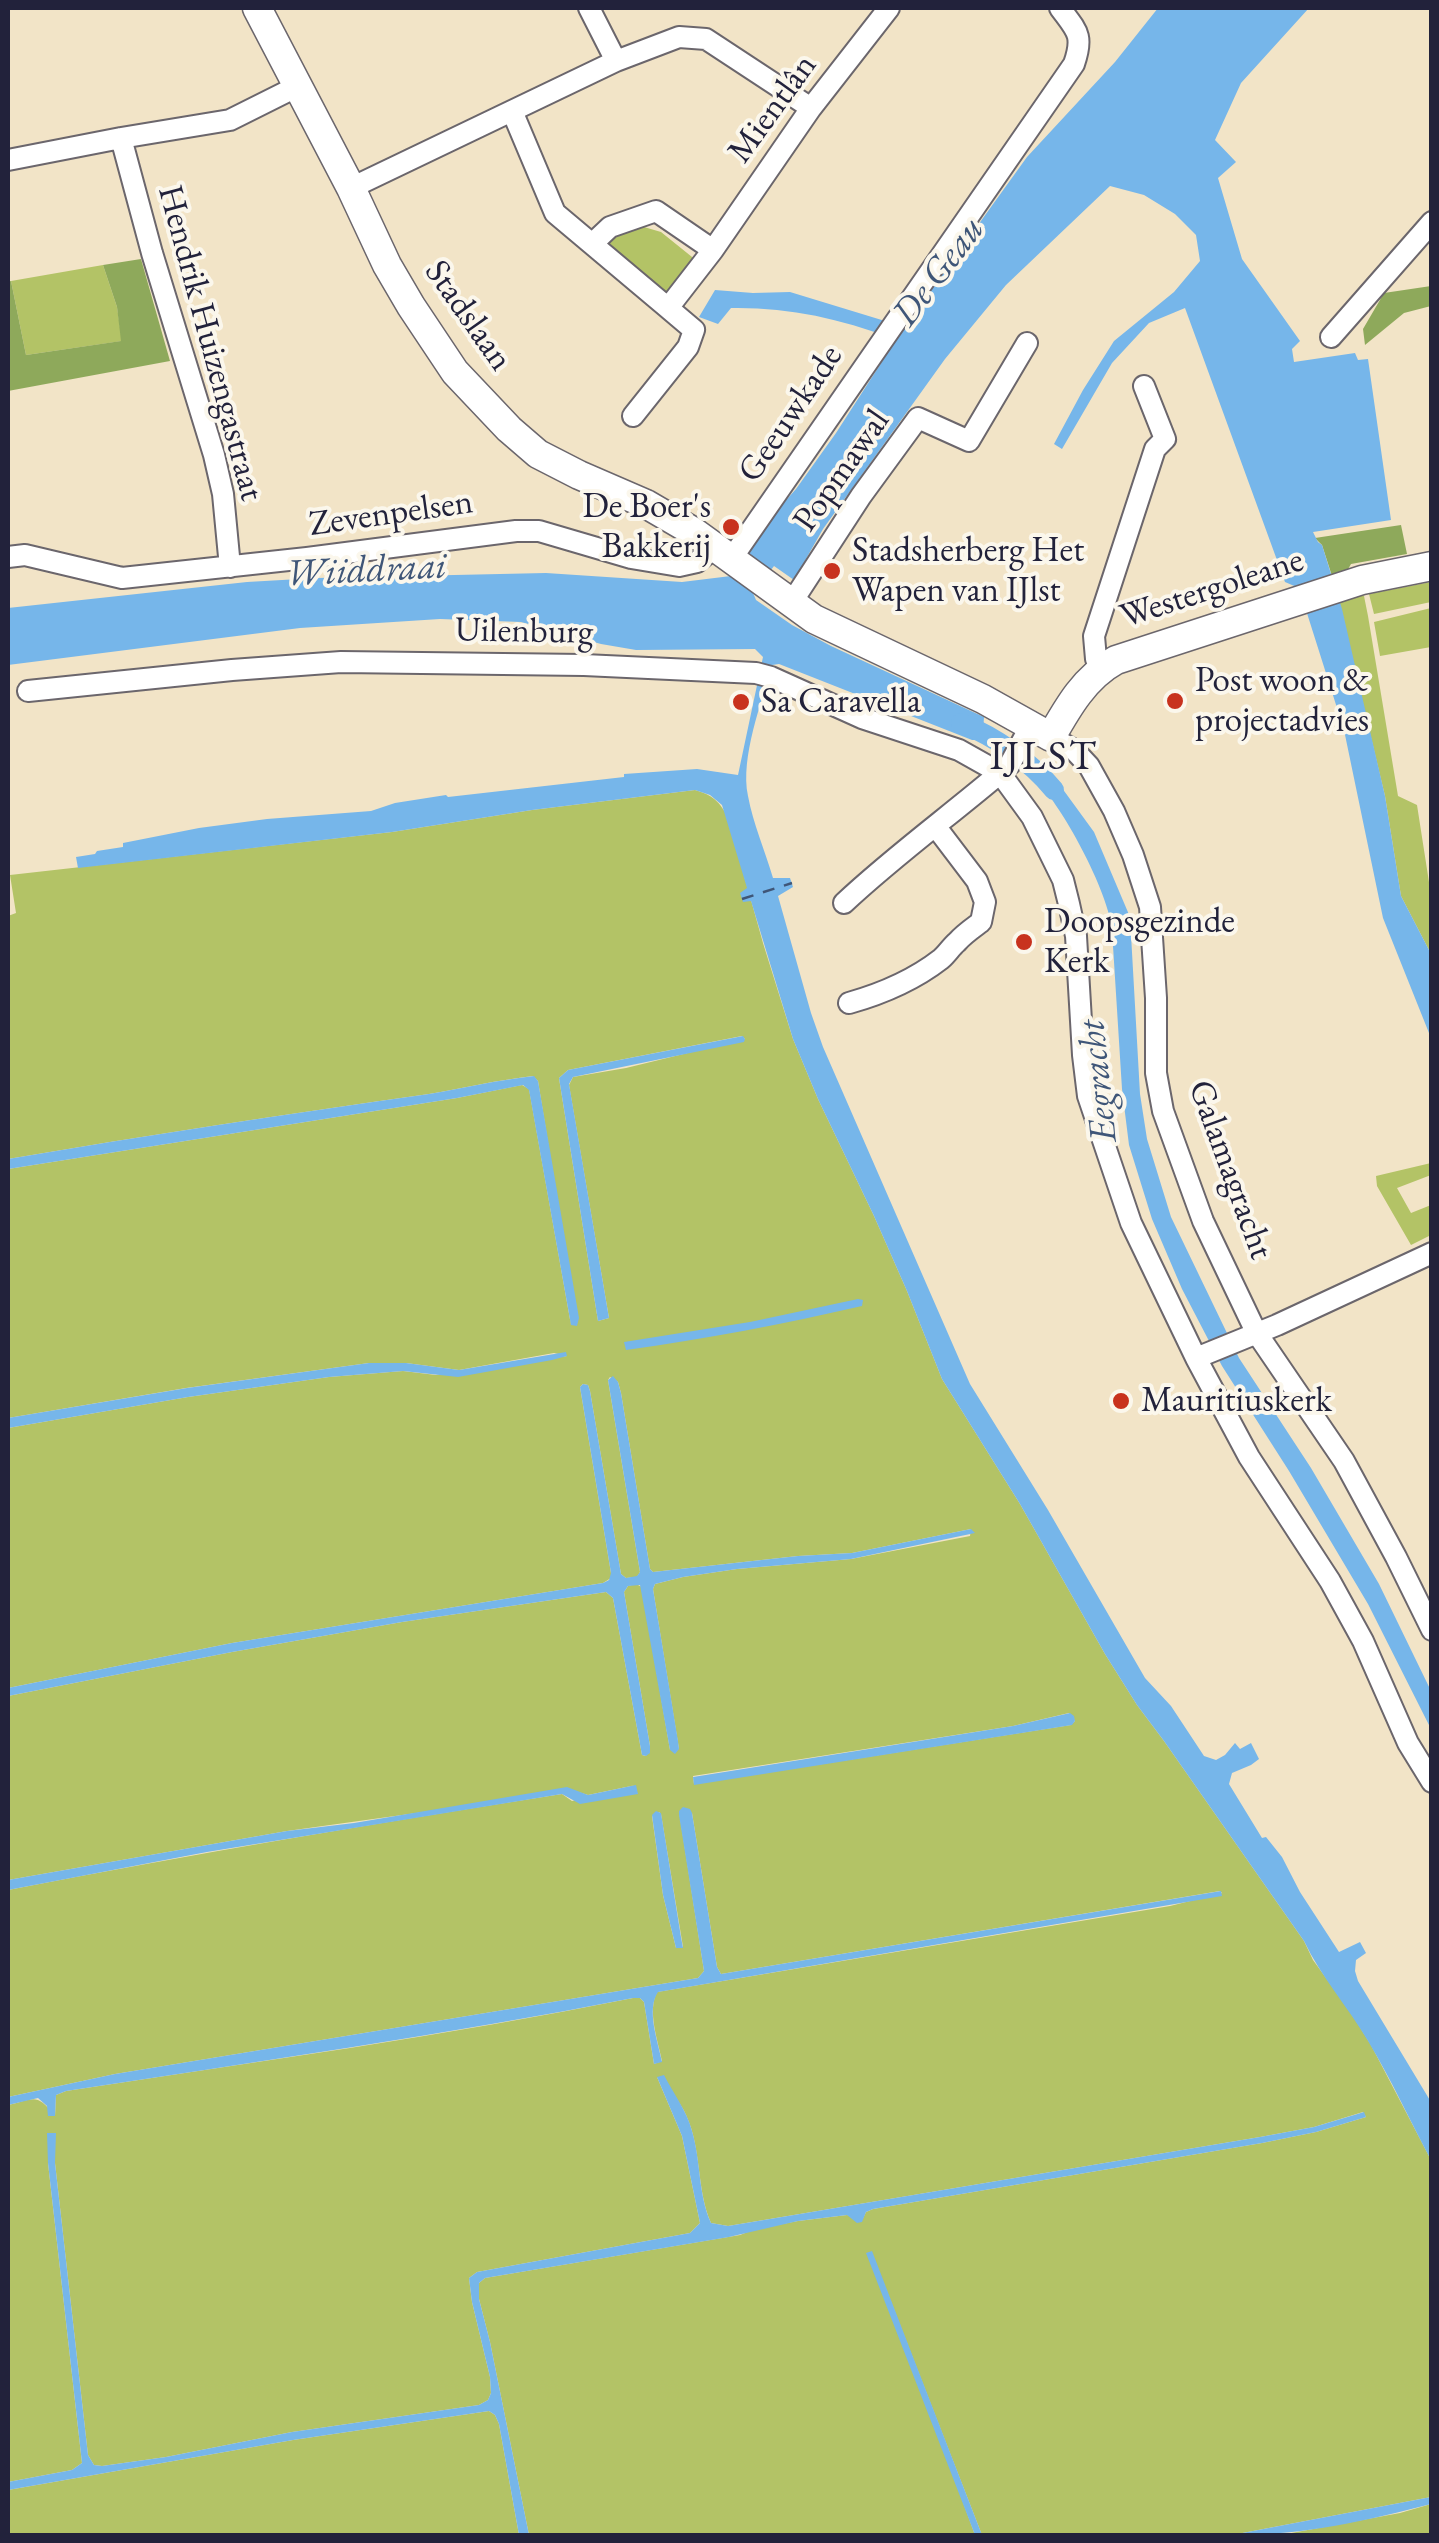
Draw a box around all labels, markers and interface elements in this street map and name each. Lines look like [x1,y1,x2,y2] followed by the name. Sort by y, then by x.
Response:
[720,46,826,172] street label: Mientlân
[148,181,272,505] street label: Hendrik Huizengastraat
[883,208,995,336] water label: De Geau
[415,253,521,379] street label: Stadslaan
[730,337,852,491] street label: Geeuwkade
[785,402,899,540] street label: Popmawal
[306,482,476,546] street label: Zevenpelsen
[582,486,711,568] place label: De Boer's Bakkerij
[720,516,742,538] marker: De Boer's Bakkerij
[852,530,1084,612] place label: Stadsherberg Het Wapen van IJlst
[1115,540,1309,638] street label: Westergoleane
[284,544,448,598] water label: Wiiddraai
[821,560,843,582] marker: Stadsherberg Het Wapen van IJlst
[454,610,594,654] street label: Uilenburg
[1195,660,1369,742] place label: Post woon & projectadvies
[761,681,921,723] place label: Sa Caravella
[1164,690,1186,712] marker: Post woon & projectadvies
[730,691,752,713] marker: Sa Caravella
[990,734,1098,782] district label: IJLST
[1044,901,1235,983] place label: Doopsgezinde Kerk
[1013,931,1035,953] marker: Doopsgezinde Kerk
[1070,1017,1128,1145] water label: Eegracht
[1178,1075,1282,1265] street label: Galamagracht
[1141,1380,1332,1422] place label: Mauritiuskerk
[1110,1390,1132,1412] marker: Mauritiuskerk

